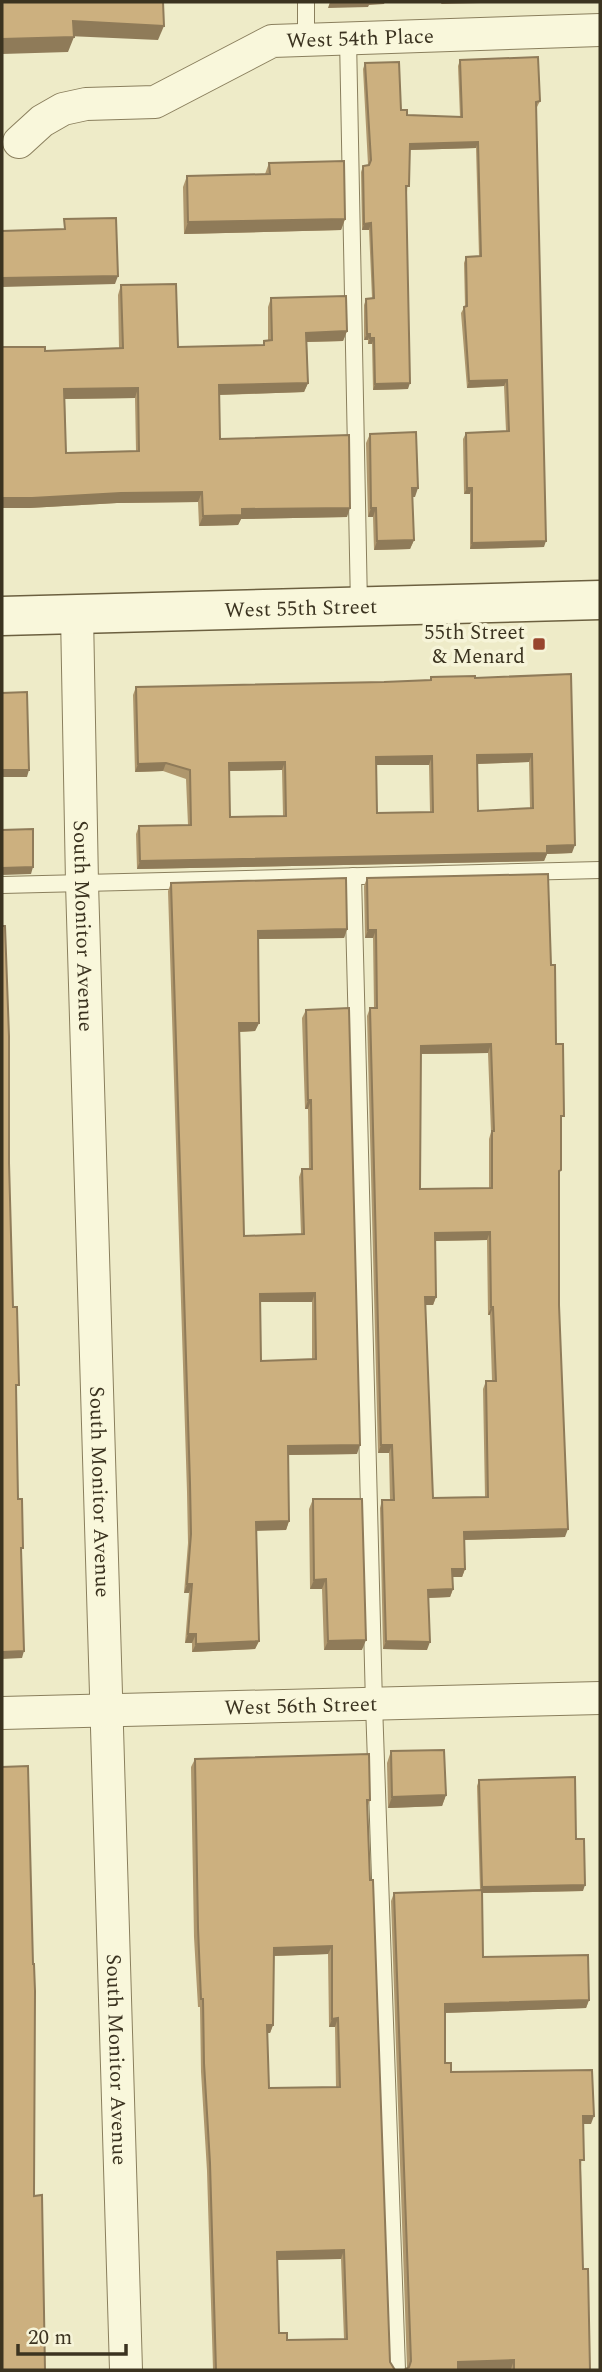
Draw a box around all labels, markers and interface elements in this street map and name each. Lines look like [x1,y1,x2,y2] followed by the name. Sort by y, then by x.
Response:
[286,21,435,58] street label: West 54th Place
[224,591,378,627] street label: West 55th Street
[424,617,525,673] place label: 55th Street & Menard
[531,636,547,652] marker: 55th Street & Menard
[64,820,101,1032] street label: South Monitor Avenue
[80,1386,118,1598] street label: South Monitor Avenue
[224,1689,378,1724] street label: West 56th Street
[97,1953,135,2166] street label: South Monitor Avenue
[18,2312,126,2356] scale bar
[28,2322,72,2354] text: 20 m

